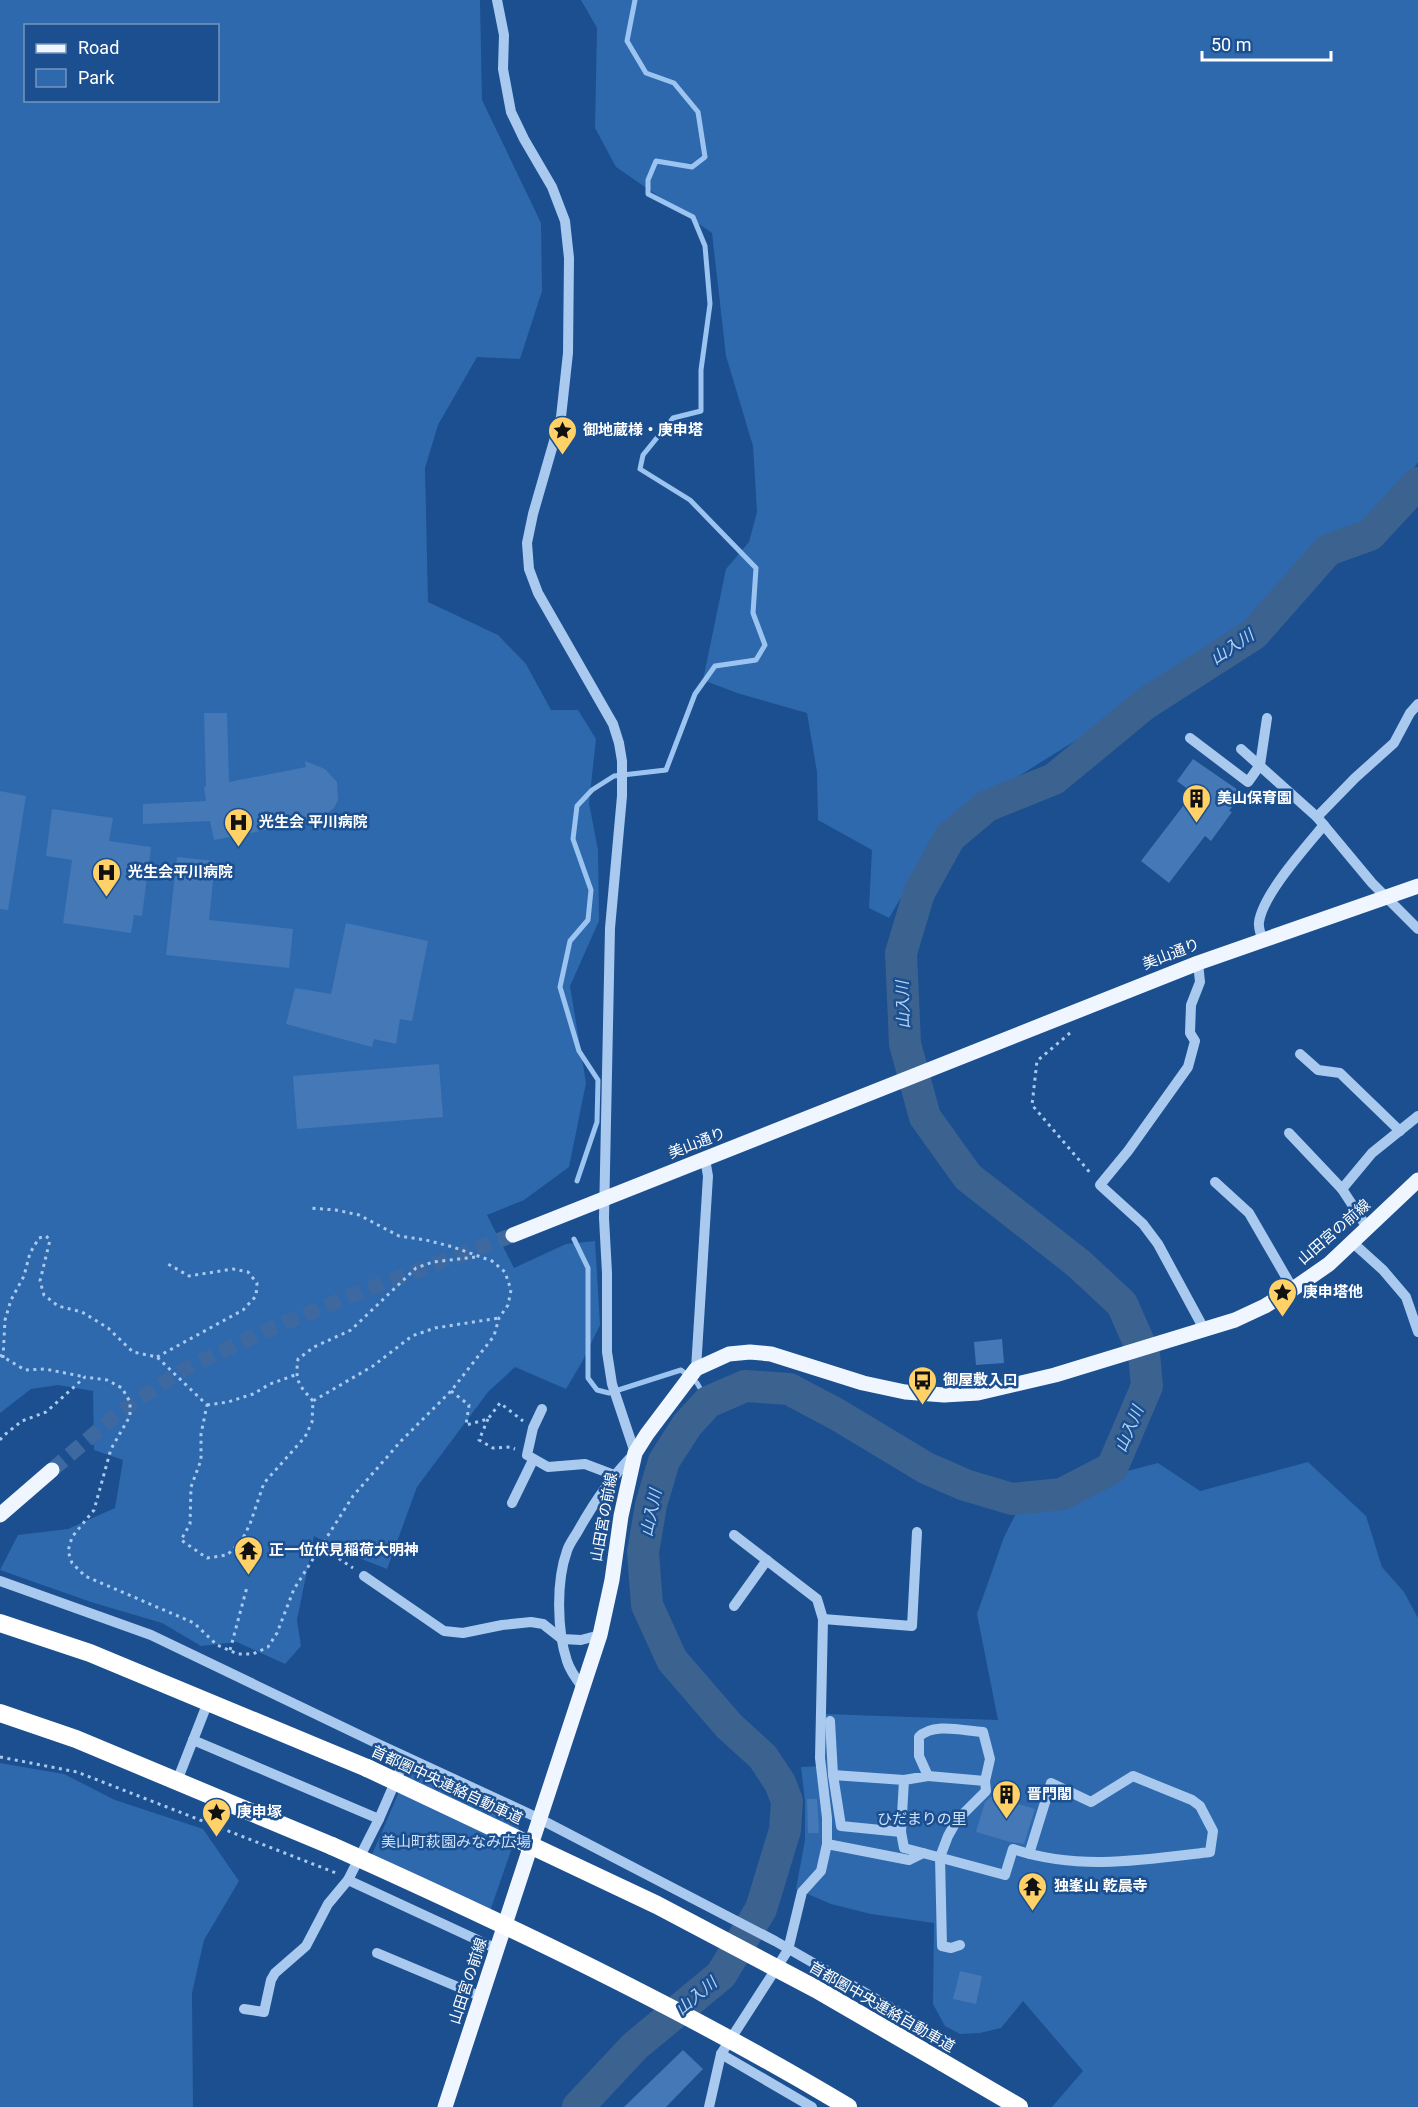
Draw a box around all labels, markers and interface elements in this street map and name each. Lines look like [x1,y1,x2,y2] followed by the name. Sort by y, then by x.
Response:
[24,24,219,102] legend
[1202,24,1331,62] scale bar
[1211,34,1251,55] text: 50 m
[78,37,119,58] text: Road
[78,67,115,88] text: Park
[546,414,578,456] place icon: 御地蔵様・庚申塔
[583,421,703,439] place label: 御地蔵様・庚申塔
[1207,625,1259,668] water label: 山入川
[1180,782,1212,824] building icon: 美山保育園
[1217,789,1292,807] place label: 美山保育園
[222,806,254,848] hospital icon: 光生会 平川病院
[259,813,368,831] place label: 光生会 平川病院
[91,856,123,898] hospital icon: 光生会平川病院
[128,863,233,881] place label: 光生会平川病院
[1140,935,1202,973] street label: 美山通り
[893,979,913,1029] water label: 山入川
[666,1124,728,1162] street label: 美山通り
[1294,1196,1374,1268] street label: 山田宮の前線
[1266,1276,1298,1318] place icon: 庚申塔他
[1303,1283,1363,1301] place label: 庚申塔他
[906,1364,938,1406] bus stop icon: 御屋敷入口
[943,1371,1018,1389] place label: 御屋敷入口
[1111,1401,1148,1455] water label: 山入川
[587,1471,621,1563] street label: 山田宮の前線
[637,1486,666,1538] water label: 山入川
[232,1534,264,1576] temple icon: 正一位伏見稲荷大明神
[269,1541,419,1559] place label: 正一位伏見稲荷大明神
[368,1742,526,1828] street label: 首都圏中央連絡自動車道
[990,1778,1022,1820] building icon: 晋門閣
[1027,1785,1072,1803] place label: 晋門閣
[200,1796,232,1838] place icon: 庚申塚
[237,1803,282,1821] place label: 庚申塚
[877,1810,967,1828] park label: ひだまりの里
[381,1833,531,1851] park label: 美山町萩園みなみ広場
[1017,1870,1049,1912] temple icon: 独峯山 乾晨寺
[1054,1877,1148,1895] place label: 独峯山 乾晨寺
[446,1935,490,2027] street label: 山田宮の前線
[806,1958,958,2056] street label: 首都圏中央連絡自動車道
[672,1972,722,2019] water label: 山入川

